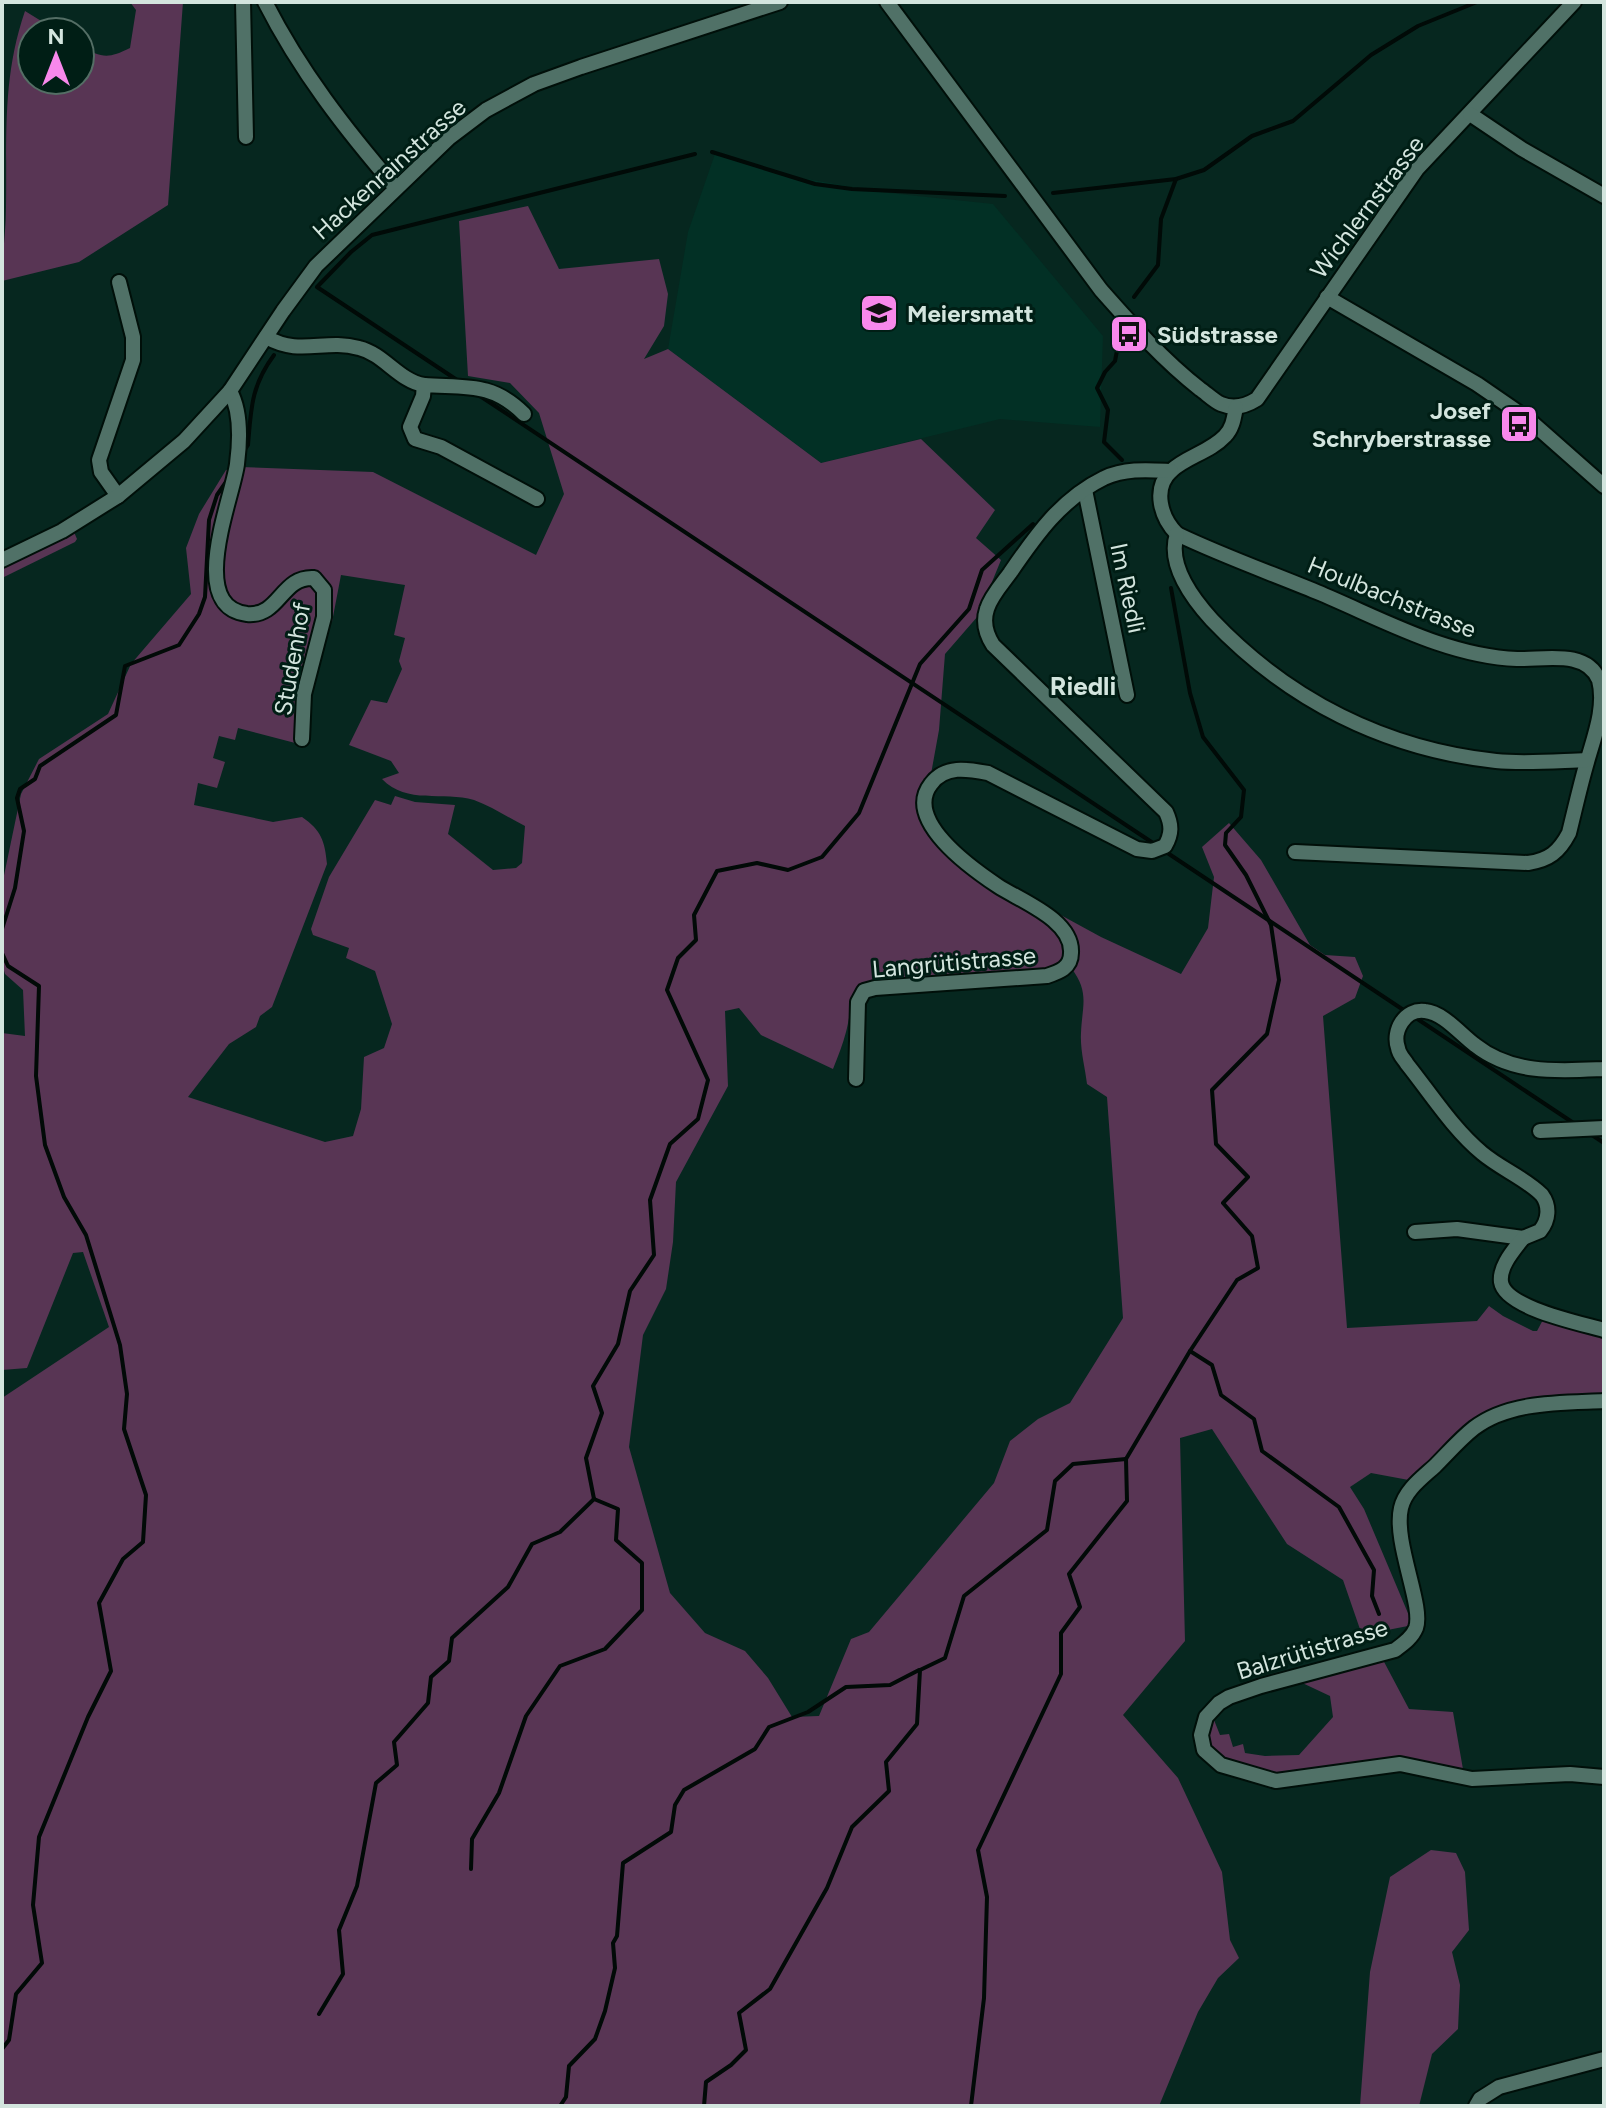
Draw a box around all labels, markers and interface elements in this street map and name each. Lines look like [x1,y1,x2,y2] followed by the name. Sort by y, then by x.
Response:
[16,16,96,96] north arrow
[47,23,65,50] text: N
[306,92,472,246] street label: Hackenrainstrasse
[1304,130,1430,284] street label: Wichlernstrasse
[858,292,900,334] school or university icon: Meiersmatt
[907,299,1034,328] place label: Meiersmatt
[1108,313,1150,355] bus stop icon: Südstrasse
[1157,320,1278,349] place label: Südstrasse
[1312,396,1492,453] place label: Josef Schryberstrasse
[1498,403,1540,445] bus stop icon: Josef Schryberstrasse
[1104,540,1152,636] street label: Im Riedli
[1303,550,1481,644] street label: Houlbachstrasse
[268,600,316,718] street label: Studenhof
[1050,670,1116,702] district label: Riedli
[871,940,1037,984] street label: Langrütistrasse
[1233,1612,1391,1686] street label: Balzrütistrasse

